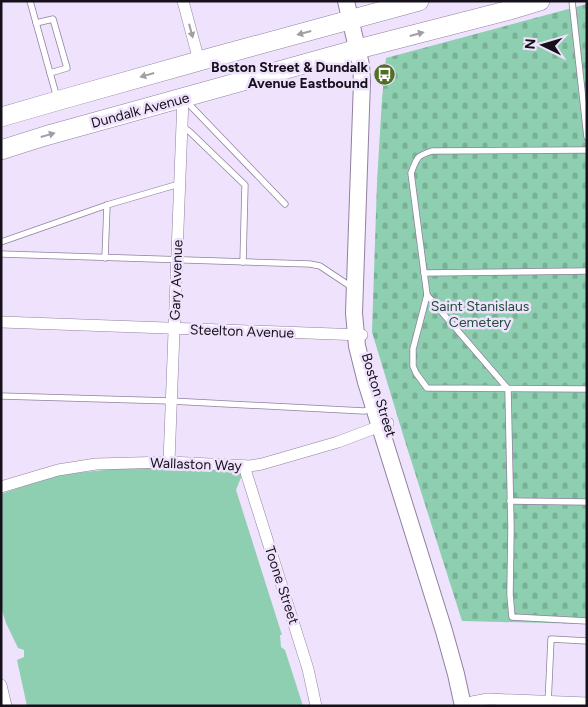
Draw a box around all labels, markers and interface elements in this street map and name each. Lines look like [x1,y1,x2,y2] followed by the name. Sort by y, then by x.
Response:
[518,20,568,70] north arrow
[188,23,196,38] one-way arrow
[296,29,311,37] one-way arrow
[410,30,425,38] one-way arrow
[522,38,539,50] text: N
[211,59,368,92] place label: Boston Street & Dundalk Avenue Eastbound
[372,63,396,87] bus stop icon: Boston Street & Dundalk Avenue Eastbound
[139,72,154,80] one-way arrow
[89,89,192,132] street label: Dundalk Avenue
[40,131,55,139] one-way arrow
[167,239,186,321] street label: Gary Avenue
[431,298,529,331] park label: Saint Stanislaus Cemetery
[190,321,295,342] street label: Steelton Avenue
[358,351,399,439] street label: Boston Street
[150,454,243,475] street label: Wallaston Way
[261,544,302,626] street label: Toone Street

